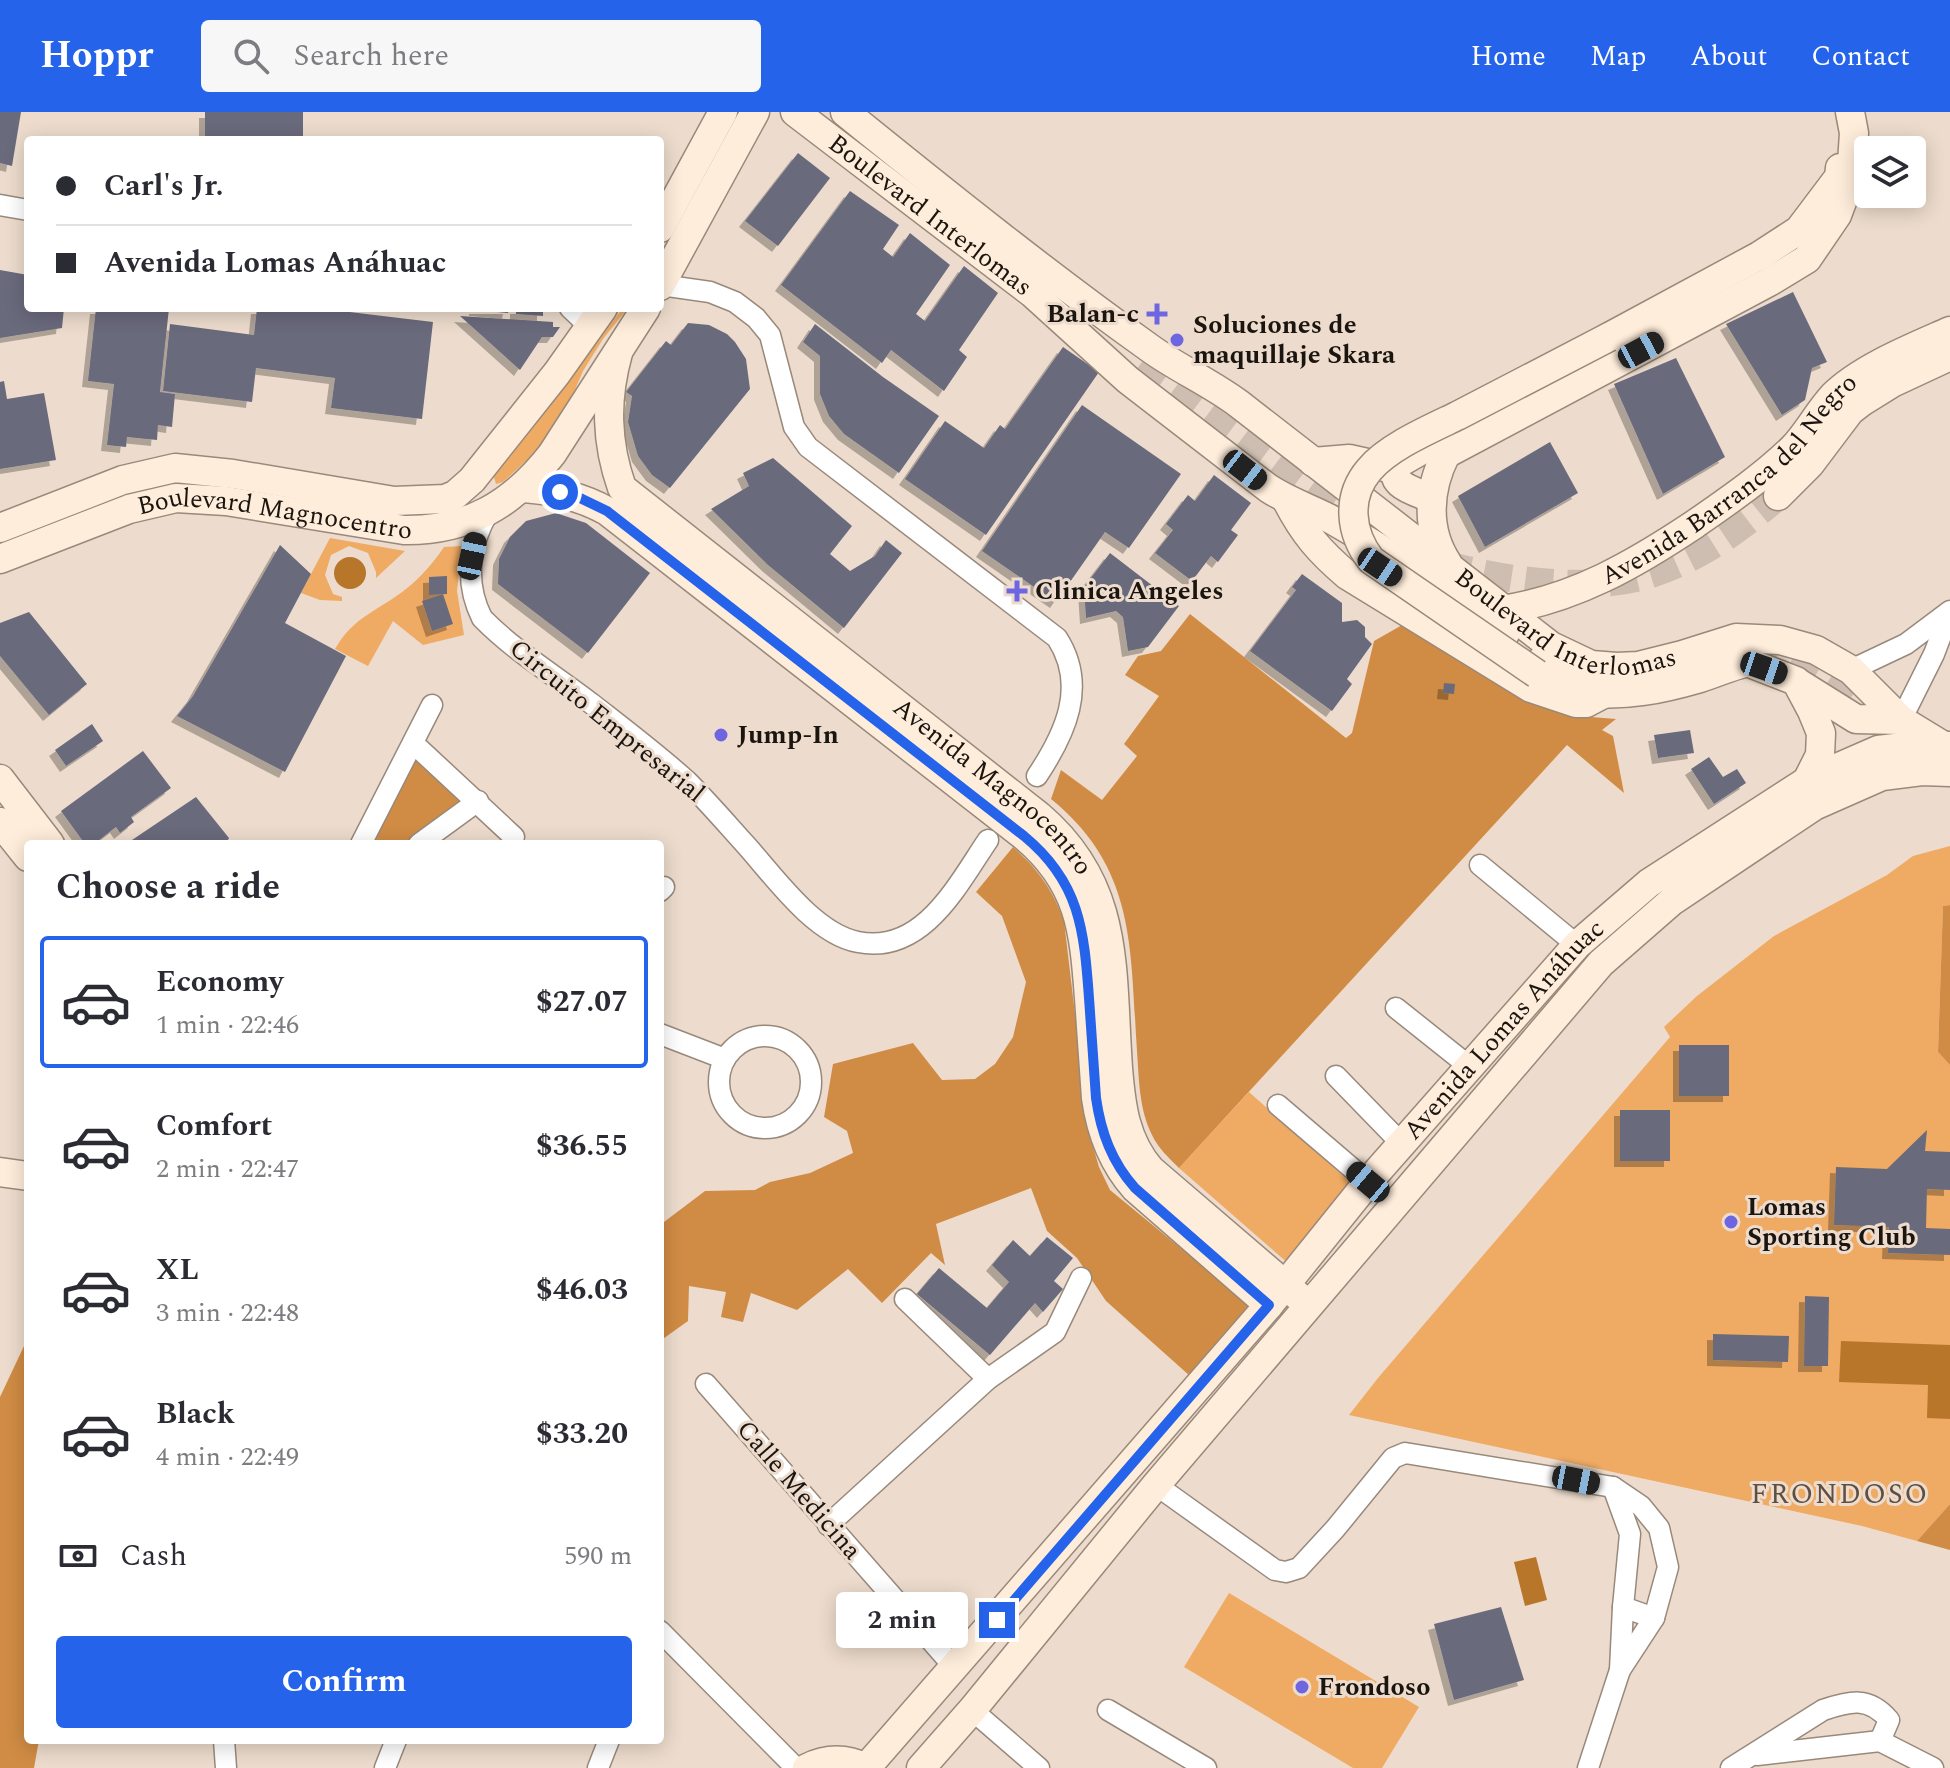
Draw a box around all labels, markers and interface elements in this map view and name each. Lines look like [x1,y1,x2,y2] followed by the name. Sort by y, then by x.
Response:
[201,20,761,92] search box
[40,27,153,85] text: Hoppr
[293,33,449,79] text: Search here
[229,34,273,78] icon: search
[1470,35,1546,78] text: Home
[1590,35,1646,78] text: Map
[1690,35,1767,78] text: About
[1811,35,1910,78] text: Contact
[819,124,1041,306] street label: Boulevard Interlomas
[1854,136,1926,208] map controls
[1854,136,1926,208] button: layers
[104,163,224,209] text: Carl's Jr.
[104,240,446,286] text: Avenida Lomas Anáhuac
[1046,294,1139,334] place label: Balan-c
[1146,303,1168,325] marker: Balan-c
[1193,305,1396,375] place label: Soluciones de maquillaje Skara
[1614,328,1668,372] car
[1168,331,1186,349] marker: Soluciones de maquillaje Skara
[1594,363,1866,596] street label: Avenida Barranca del Negro
[1219,446,1271,494] car
[542,474,578,510] route start
[133,477,412,550] street label: Boulevard Magnocentro
[455,530,489,582] car
[1353,544,1407,590] car
[1446,558,1681,687] street label: Boulevard Interlomas
[1035,571,1224,611] place label: Clinica Angeles
[1006,580,1028,602] marker: Clinica Angeles
[500,629,714,813] street label: Circuito Empresarial
[1737,649,1791,687] car
[884,688,1103,883] street label: Avenida Magnocentro
[737,715,839,755] place label: Jump-In
[712,726,730,744] marker: Jump-In
[56,860,280,915] text: Choose a ride
[1394,910,1614,1149] street label: Avenida Lomas Anáhuac
[156,959,283,1005] text: Economy
[60,966,132,1038] icon: car
[536,979,628,1025] text: $27.07
[156,1005,299,1045] text: 1 min · 22:46
[156,1103,272,1149] text: Comfort
[60,1110,132,1182] icon: car
[536,1123,628,1169] text: $36.55
[156,1149,299,1189] text: 2 min · 22:47
[1342,1157,1394,1207] car
[1747,1187,1916,1257] place label: Lomas Sporting Club
[1722,1213,1740,1231] marker: Lomas Sporting Club
[156,1247,199,1293] text: XL
[60,1254,132,1326] icon: car
[536,1267,628,1313] text: $46.03
[156,1293,299,1333] text: 3 min · 22:48
[156,1391,235,1437] text: Black
[60,1398,132,1470] icon: car
[536,1411,628,1457] text: $33.20
[727,1411,871,1569] street label: Calle Medicina
[156,1437,299,1477] text: 4 min · 22:49
[1550,1464,1602,1496] car
[1751,1473,1929,1516] district label: FRONDOSO
[120,1533,187,1579] text: Cash
[56,1534,100,1578] icon: cash
[564,1536,632,1576] text: 590 m
[837,1592,969,1648] callout: 2 min
[867,1600,937,1640] text: 2 min
[979,1602,1015,1638] route end
[56,1636,632,1728] button: Confirm
[1318,1667,1430,1707] place label: Frondoso
[1293,1678,1311,1696] marker: Frondoso

